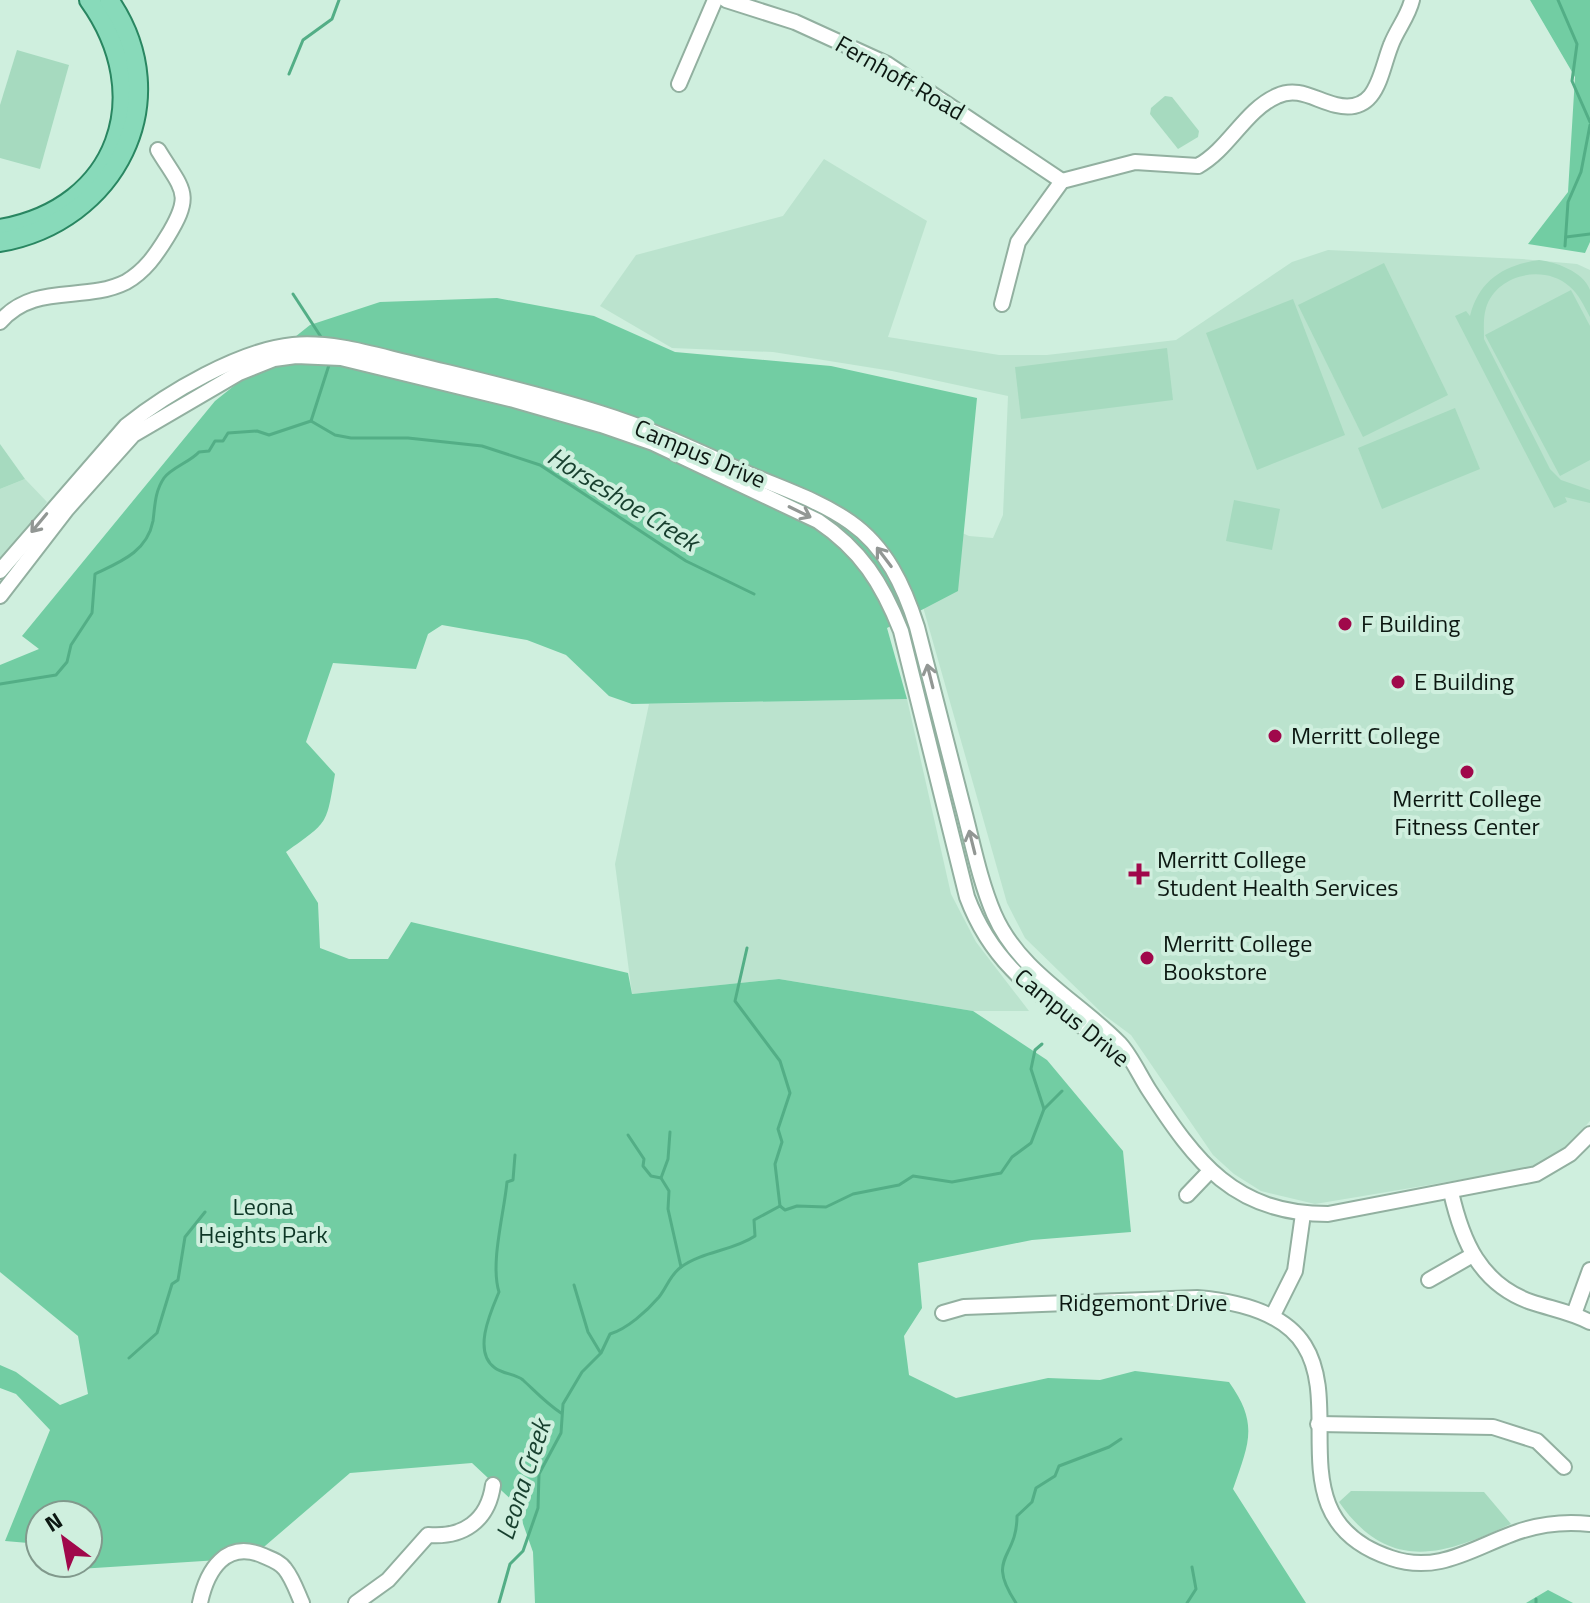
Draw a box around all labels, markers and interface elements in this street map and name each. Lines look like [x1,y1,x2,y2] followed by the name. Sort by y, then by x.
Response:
[829,25,972,129] street label: Fernhoff Road
[629,409,772,497] street label: Campus Drive
[540,437,709,562] water label: Horseshoe Creek
[788,504,812,520] one-way arrow
[30,513,48,533] one-way arrow
[876,547,893,568] one-way arrow
[1361,605,1460,641] place label: F Building
[1336,615,1354,633] marker: F Building
[921,663,936,689] one-way arrow
[1414,663,1514,699] place label: E Building
[1389,673,1407,691] marker: E Building
[1291,717,1440,753] place label: Merritt College
[1266,727,1284,745] marker: Merritt College
[1458,763,1476,781] marker: Merritt College Fitness Center
[1392,780,1542,844] place label: Merritt College Fitness Center
[964,829,979,855] one-way arrow
[1157,841,1399,905] place label: Merritt College Student Health Services
[1128,863,1150,885] marker: Merritt College Student Health Services
[1163,925,1312,989] place label: Merritt College Bookstore
[1138,949,1156,967] marker: Merritt College Bookstore
[1007,959,1138,1075] street label: Campus Drive
[198,1188,328,1252] park label: Leona Heights Park
[1059,1284,1227,1320] street label: Ridgemont Drive
[485,1412,561,1545] water label: Leona Creek
[24,1499,104,1579] north arrow
[38,1504,69,1540] text: N

